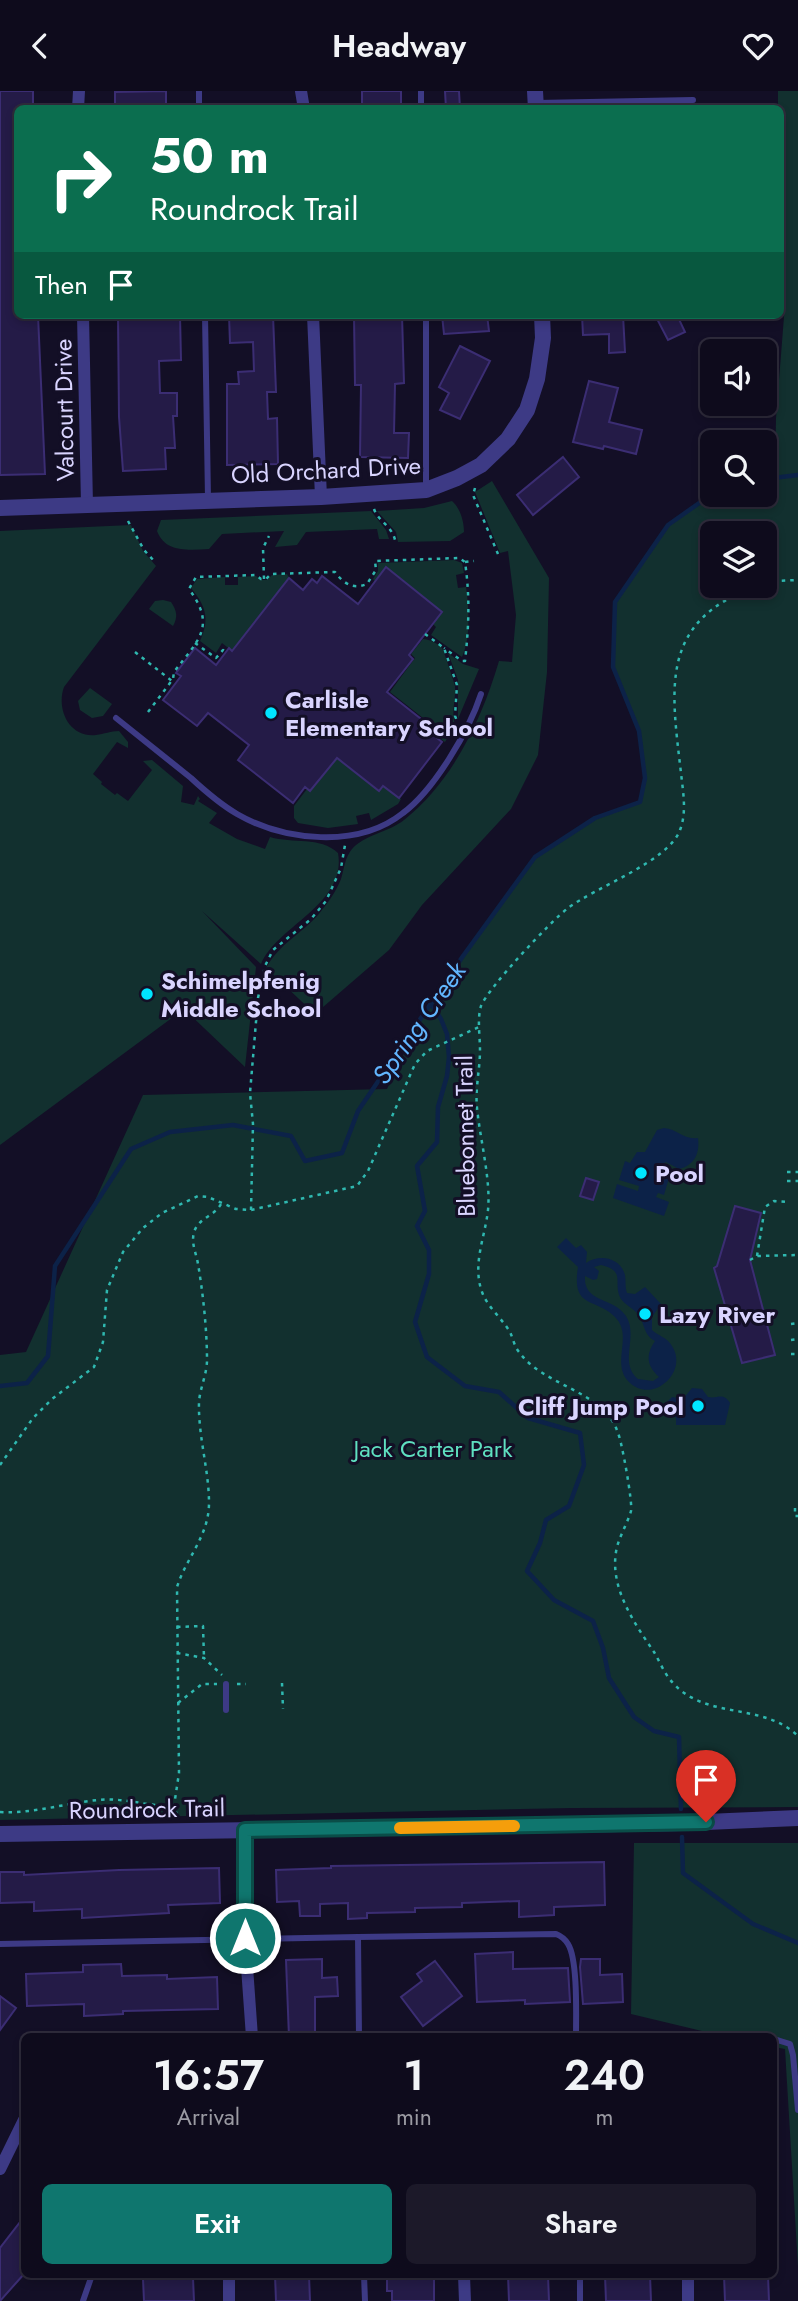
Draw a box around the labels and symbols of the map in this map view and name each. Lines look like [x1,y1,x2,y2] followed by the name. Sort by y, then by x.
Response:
[45,339,83,481] street label: Valcourt Drive
[230,448,422,492] street label: Old Orchard Drive
[285,682,493,745] place label: Carlisle Elementary School
[263,705,279,721] marker: Carlisle Elementary School
[363,953,476,1092] water label: Spring Creek
[161,963,321,1026] place label: Schimelpfenig Middle School
[139,986,155,1002] marker: Schimelpfenig Middle School
[446,1055,484,1217] street label: Bluebonnet Trail
[655,1156,704,1191] place label: Pool
[633,1165,649,1181] marker: Pool
[659,1297,775,1332] place label: Lazy River
[637,1306,653,1322] marker: Lazy River
[518,1389,684,1424] place label: Cliff Jump Pool
[690,1398,706,1414] marker: Cliff Jump Pool
[350,1431,513,1466] park label: Jack Carter Park
[676,1750,736,1822] pin
[68,1790,226,1828] street label: Roundrock Trail
[208,1901,282,1975] position arrow

